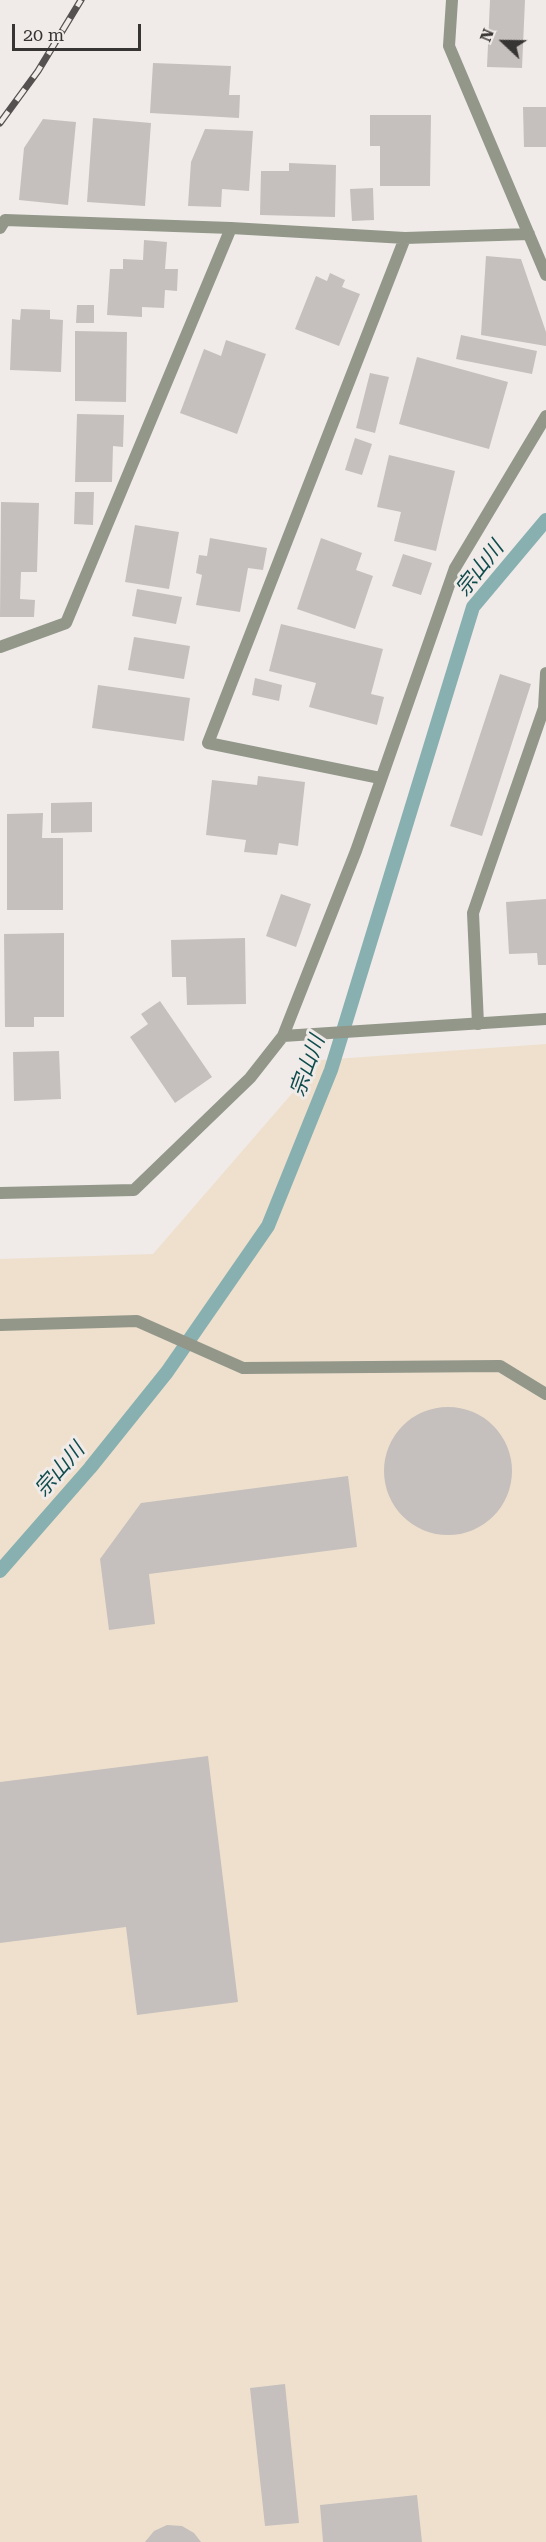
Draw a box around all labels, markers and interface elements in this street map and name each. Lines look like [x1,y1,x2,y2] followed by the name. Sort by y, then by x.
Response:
[15,12,144,50] scale bar
[474,12,534,72] north arrow
[23,24,64,45] text: 20 m
[476,26,498,44] text: N
[451,536,509,602] water label: 宗山川
[285,1032,331,1100] water label: 宗山川
[30,1438,90,1502] water label: 宗山川

